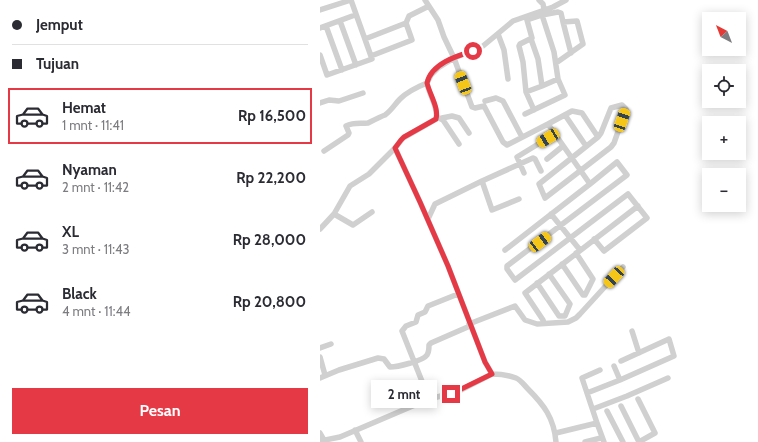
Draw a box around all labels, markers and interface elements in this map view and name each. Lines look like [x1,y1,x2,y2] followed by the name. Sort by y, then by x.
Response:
[702,12,746,56] north arrow
[702,12,746,212] map controls
[36,16,83,34] text: Jemput
[464,42,482,60] route start
[36,55,79,73] text: Tujuan
[702,64,746,108] button: locate
[453,70,473,96] car
[14,98,50,134] icon: car
[62,99,106,117] text: Hemat
[238,107,306,125] text: Rp 16,500
[612,107,632,133] car
[702,116,746,160] button: +
[62,117,124,133] text: 1 mnt · 11:41
[535,127,561,149] car
[14,160,50,196] icon: car
[62,161,117,179] text: Nyaman
[702,168,746,212] button: −
[236,169,306,187] text: Rp 22,200
[62,179,129,195] text: 2 mnt · 11:42
[14,222,50,258] icon: car
[62,223,79,241] text: XL
[527,230,553,254] car
[233,231,306,249] text: Rp 28,000
[62,241,130,257] text: 3 mnt · 11:43
[601,264,627,290] car
[14,284,50,320] icon: car
[62,285,97,303] text: Black
[233,293,306,311] text: Rp 20,800
[62,303,131,319] text: 4 mnt · 11:44
[371,380,437,408] callout: 2 mnt
[442,385,460,403] route end
[388,386,420,402] text: 2 mnt
[12,388,308,434] button: Pesan

